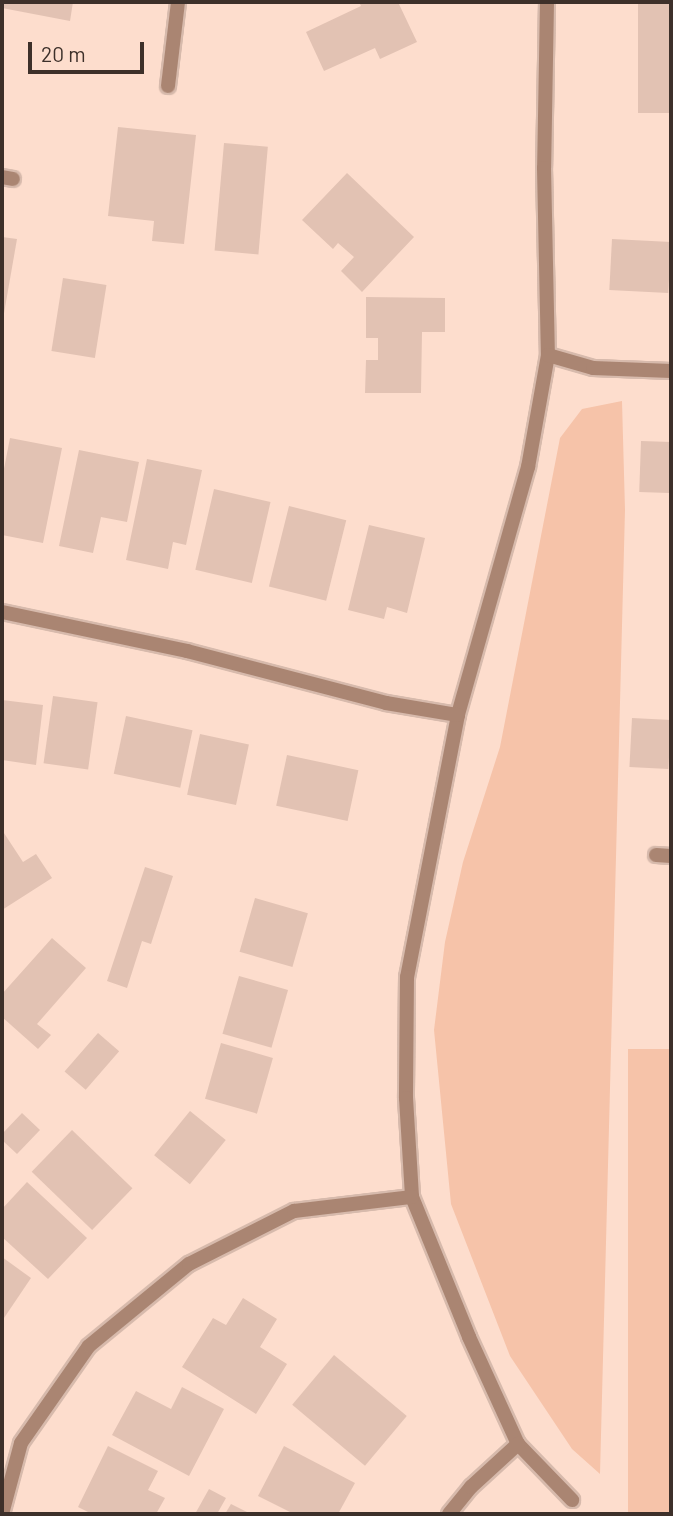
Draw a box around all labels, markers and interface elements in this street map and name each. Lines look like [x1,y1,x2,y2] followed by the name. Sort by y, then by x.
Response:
[32,28,147,72] scale bar
[41,41,86,66] text: 20 m

